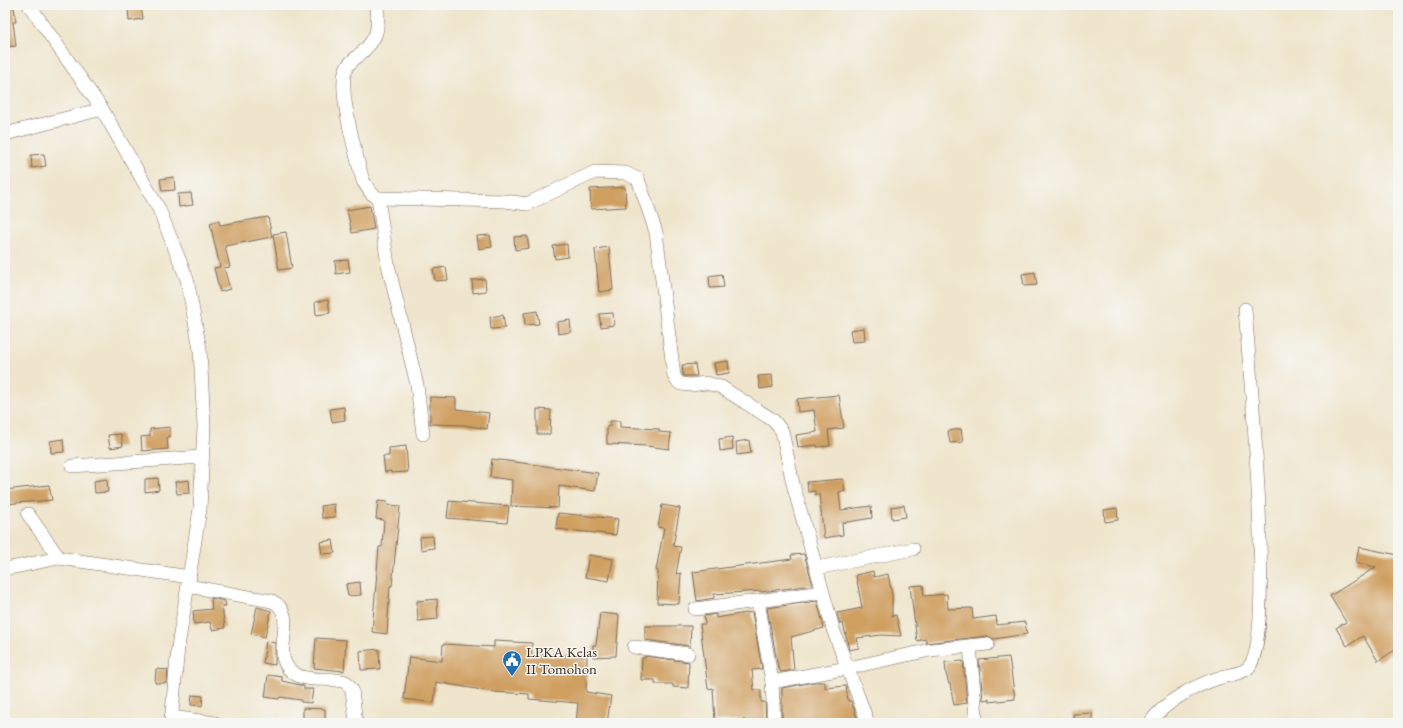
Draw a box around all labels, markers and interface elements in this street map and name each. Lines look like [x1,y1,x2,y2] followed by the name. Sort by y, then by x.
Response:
[526,642,597,678] place label: LPKA Kelas II Tomohon
[501,649,523,677] public building icon: LPKA Kelas II Tomohon

